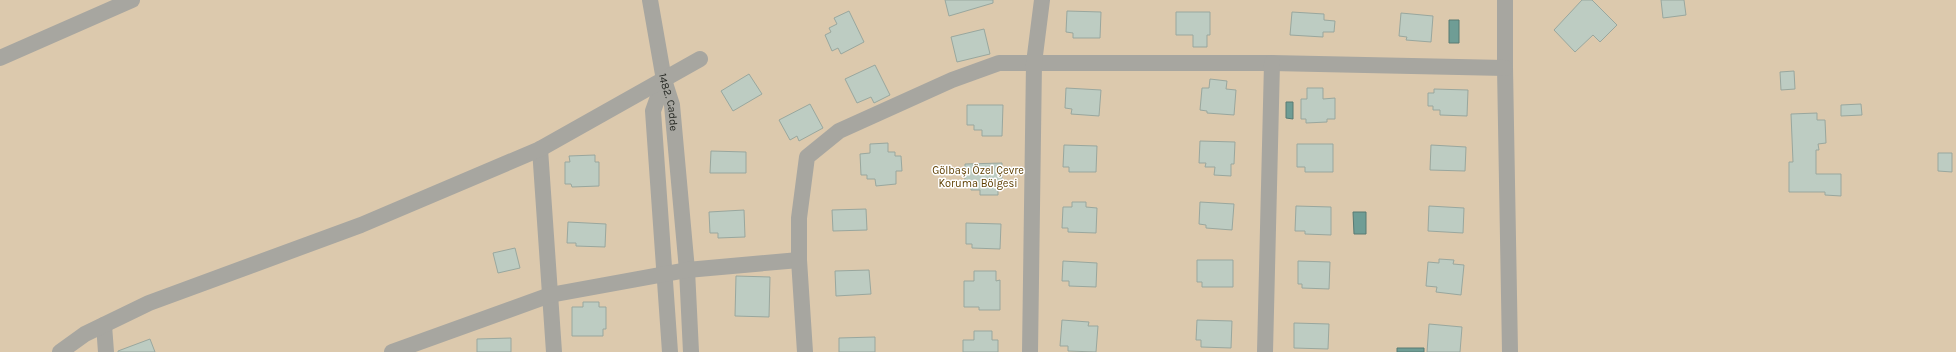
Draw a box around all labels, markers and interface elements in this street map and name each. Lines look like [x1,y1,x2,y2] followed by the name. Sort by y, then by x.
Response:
[656,72,681,132] street label: 1482. Cadde
[932,163,1024,190] park label: Gölbaşı Özel Çevre Koruma Bölgesi

